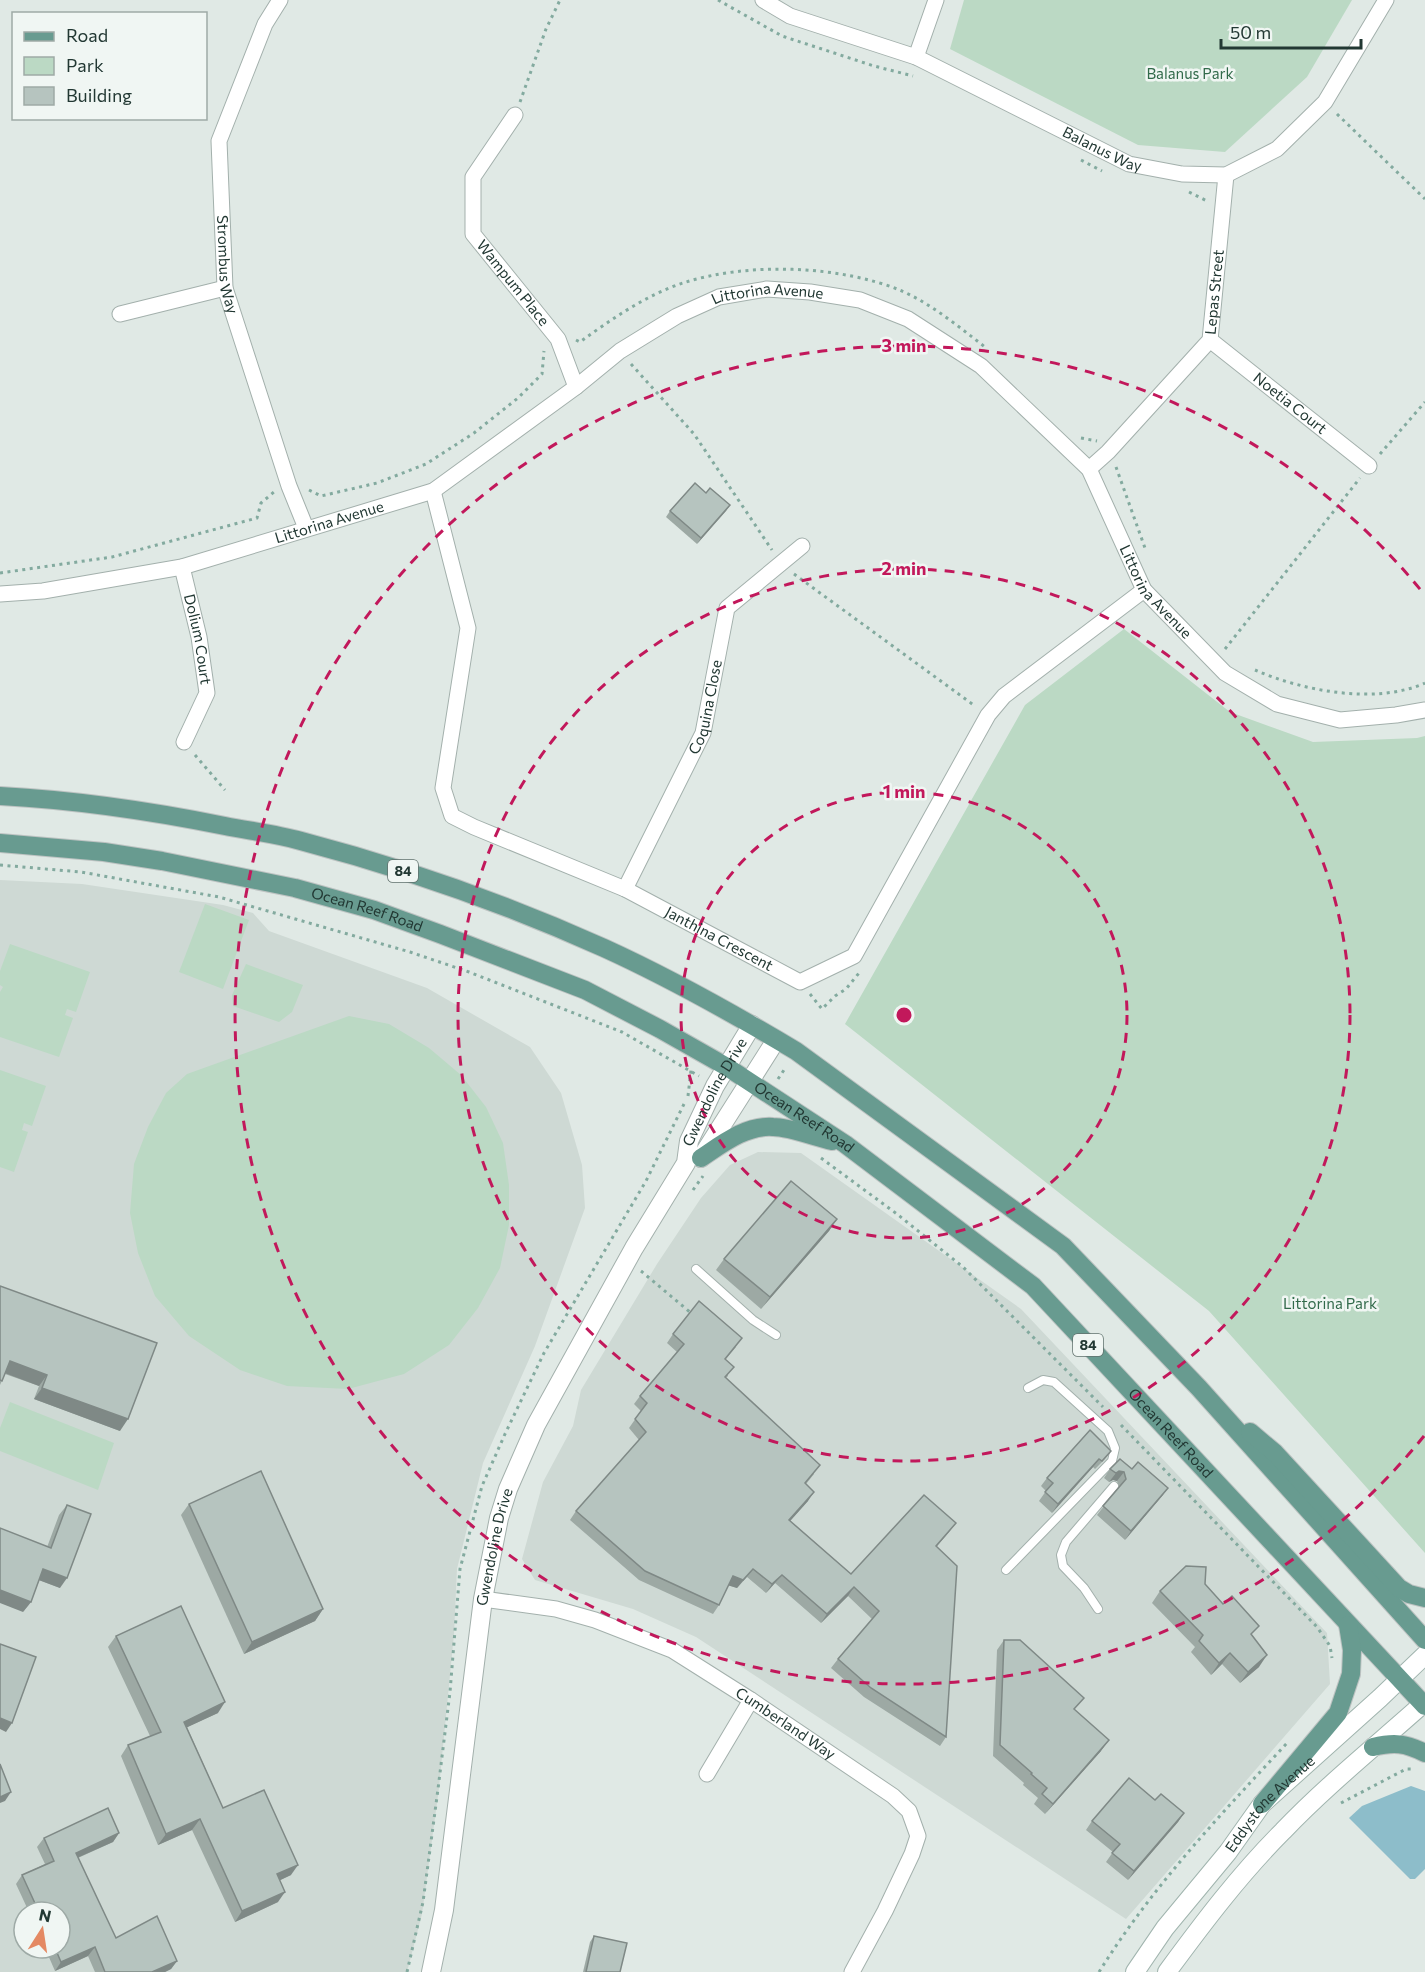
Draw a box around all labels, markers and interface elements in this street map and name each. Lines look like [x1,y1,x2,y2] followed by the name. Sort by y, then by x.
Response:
[12,12,207,120] legend
[1221,12,1360,50] scale bar
[1230,21,1271,43] text: 50 m
[66,24,108,46] text: Road
[66,54,104,76] text: Park
[1146,64,1234,82] park label: Balanus Park
[66,84,132,106] text: Building
[1060,122,1144,174] street label: Balanus Way
[214,215,243,316] street label: Strombus Way
[473,236,554,329] street label: Wampum Place
[1201,249,1227,335] street label: Lepas Street
[708,279,825,307] street label: Littorina Avenue
[881,334,927,356] text: 3 min
[1250,368,1331,437] street label: Noetia Court
[272,496,386,546] street label: Littorina Avenue
[1117,542,1196,642] street label: Littorina Avenue
[882,557,926,579] text: 2 min
[181,592,216,686] street label: Dolium Court
[684,658,725,757] street label: Coquina Close
[883,780,925,802] text: 1 min
[388,860,418,882] road number: 84
[309,883,426,935] street label: Ocean Reef Road
[662,902,777,974] street label: Janthina Crescent
[894,1005,914,1025] centre of rings
[678,1034,750,1149] street label: Gwendoline Drive
[751,1077,858,1156] street label: Ocean Reef Road
[1283,1294,1377,1312] park label: Littorina Park
[1073,1334,1103,1356] road number: 84
[1125,1384,1217,1481] street label: Ocean Reef Road
[472,1486,516,1607] street label: Gwendoline Drive
[733,1683,840,1763] street label: Cumberland Way
[1221,1751,1318,1855] street label: Eddystone Avenue
[12,1900,72,1960] north arrow
[37,1904,53,1925] text: N

